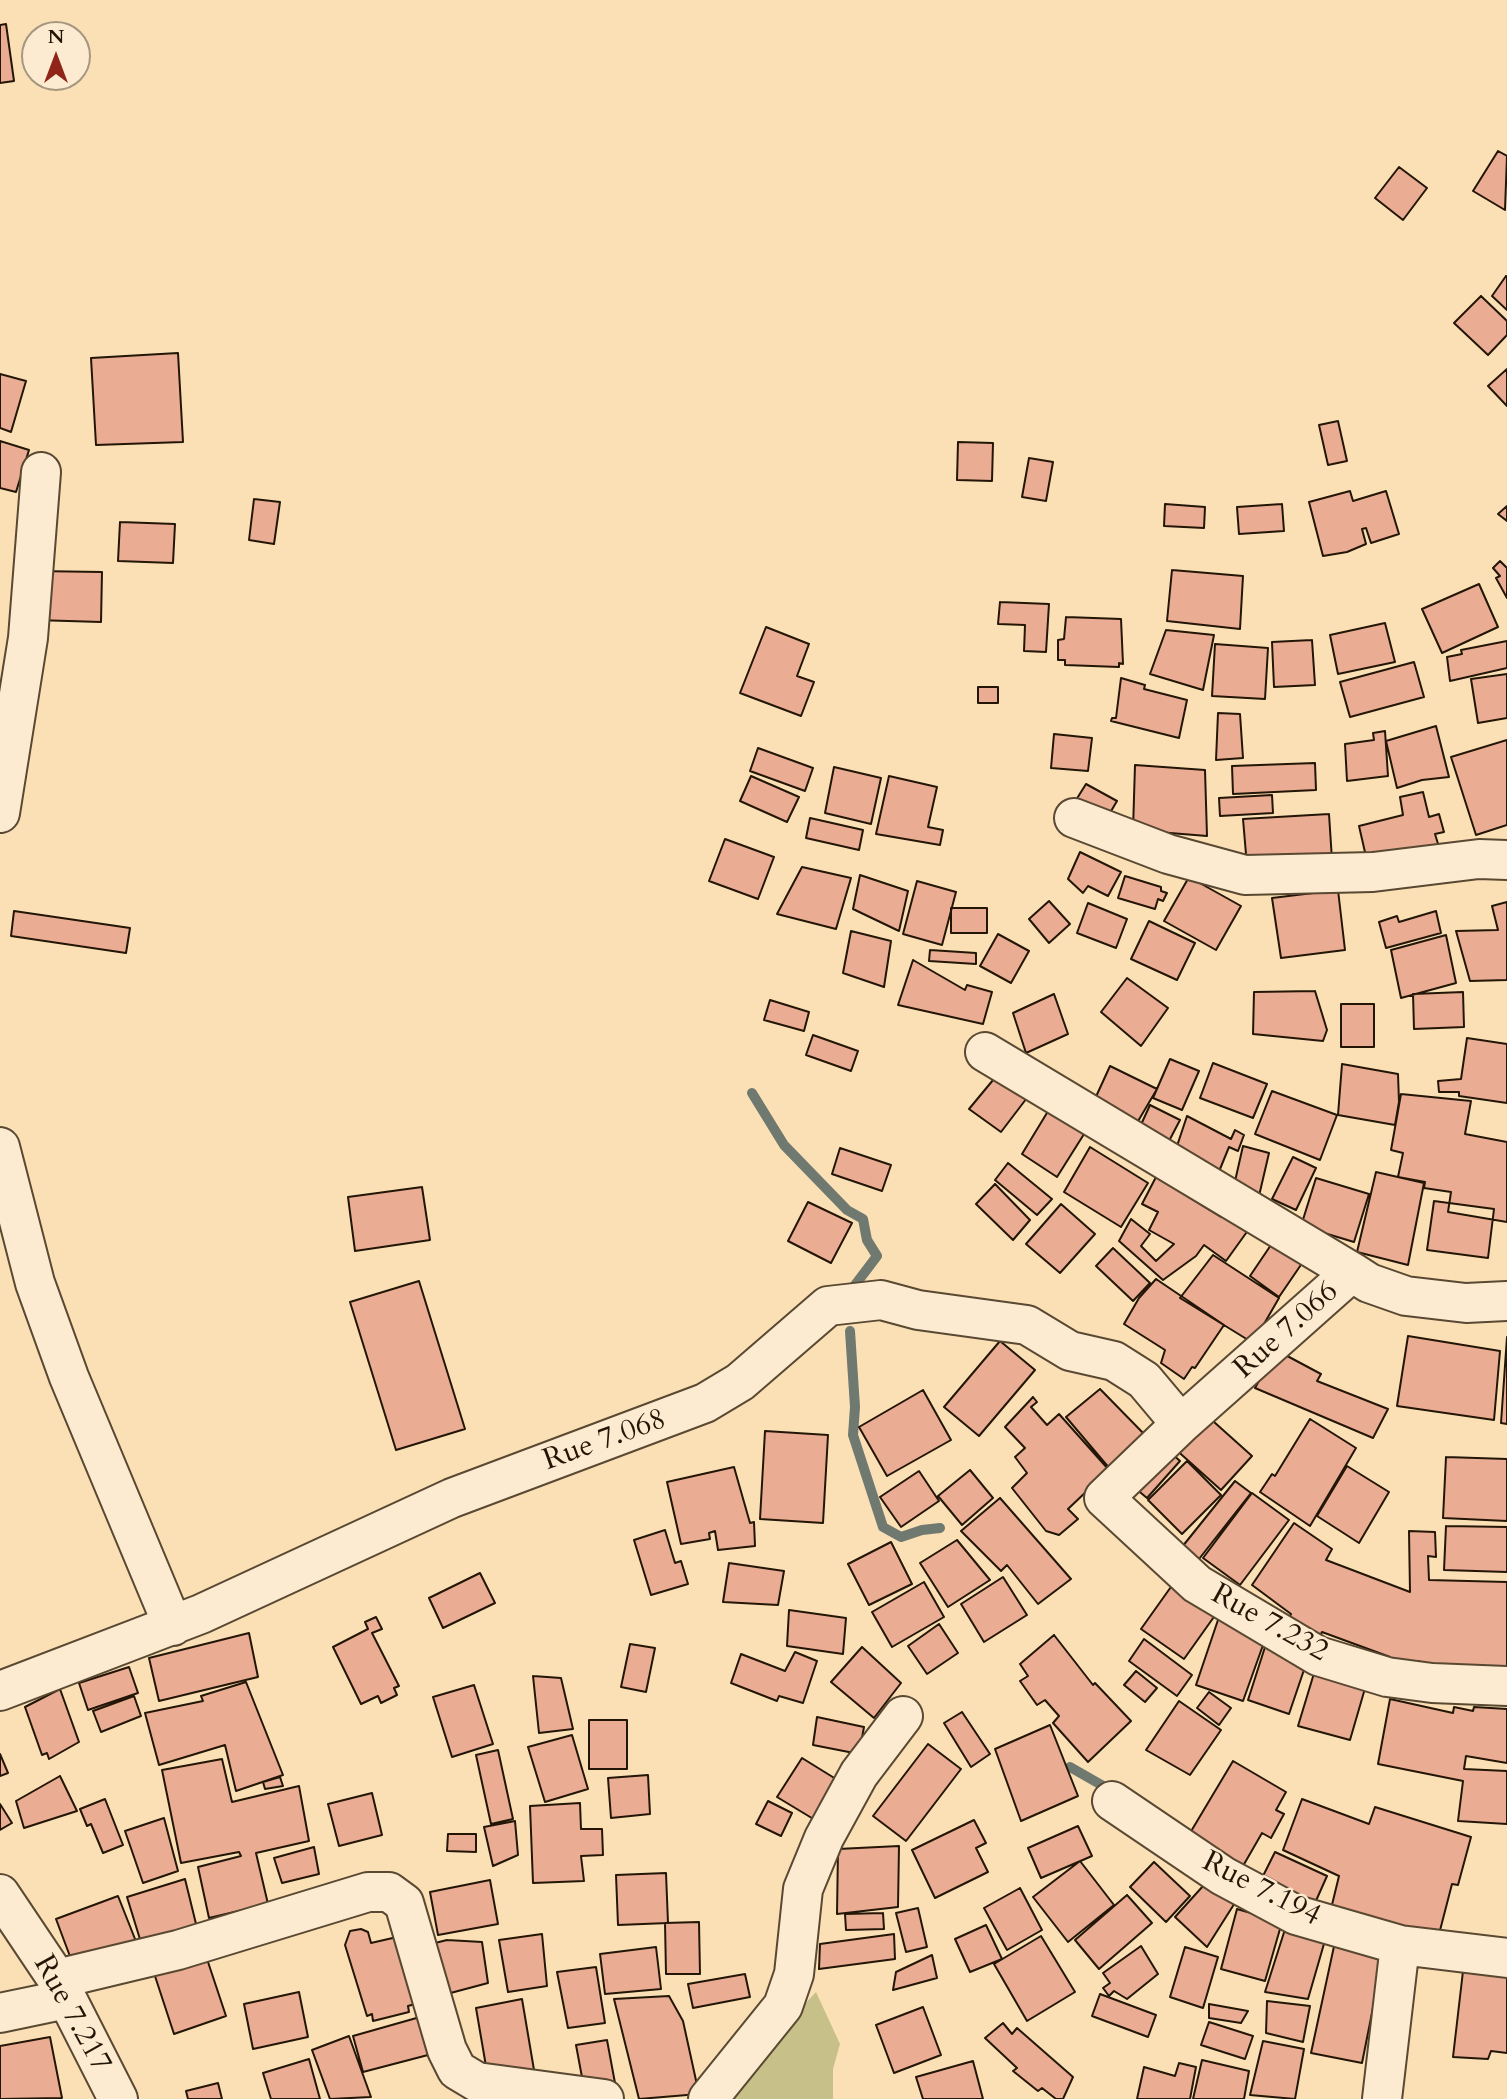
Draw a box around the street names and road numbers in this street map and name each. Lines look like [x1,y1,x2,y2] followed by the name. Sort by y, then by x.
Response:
[1227,1275,1347,1387] street label: Rue 7.066
[539,1402,671,1480] street label: Rue 7.068
[1204,1577,1334,1671] street label: Rue 7.232
[1196,1845,1326,1935] street label: Rue 7.194
[24,1949,118,2079] street label: Rue 7.217

